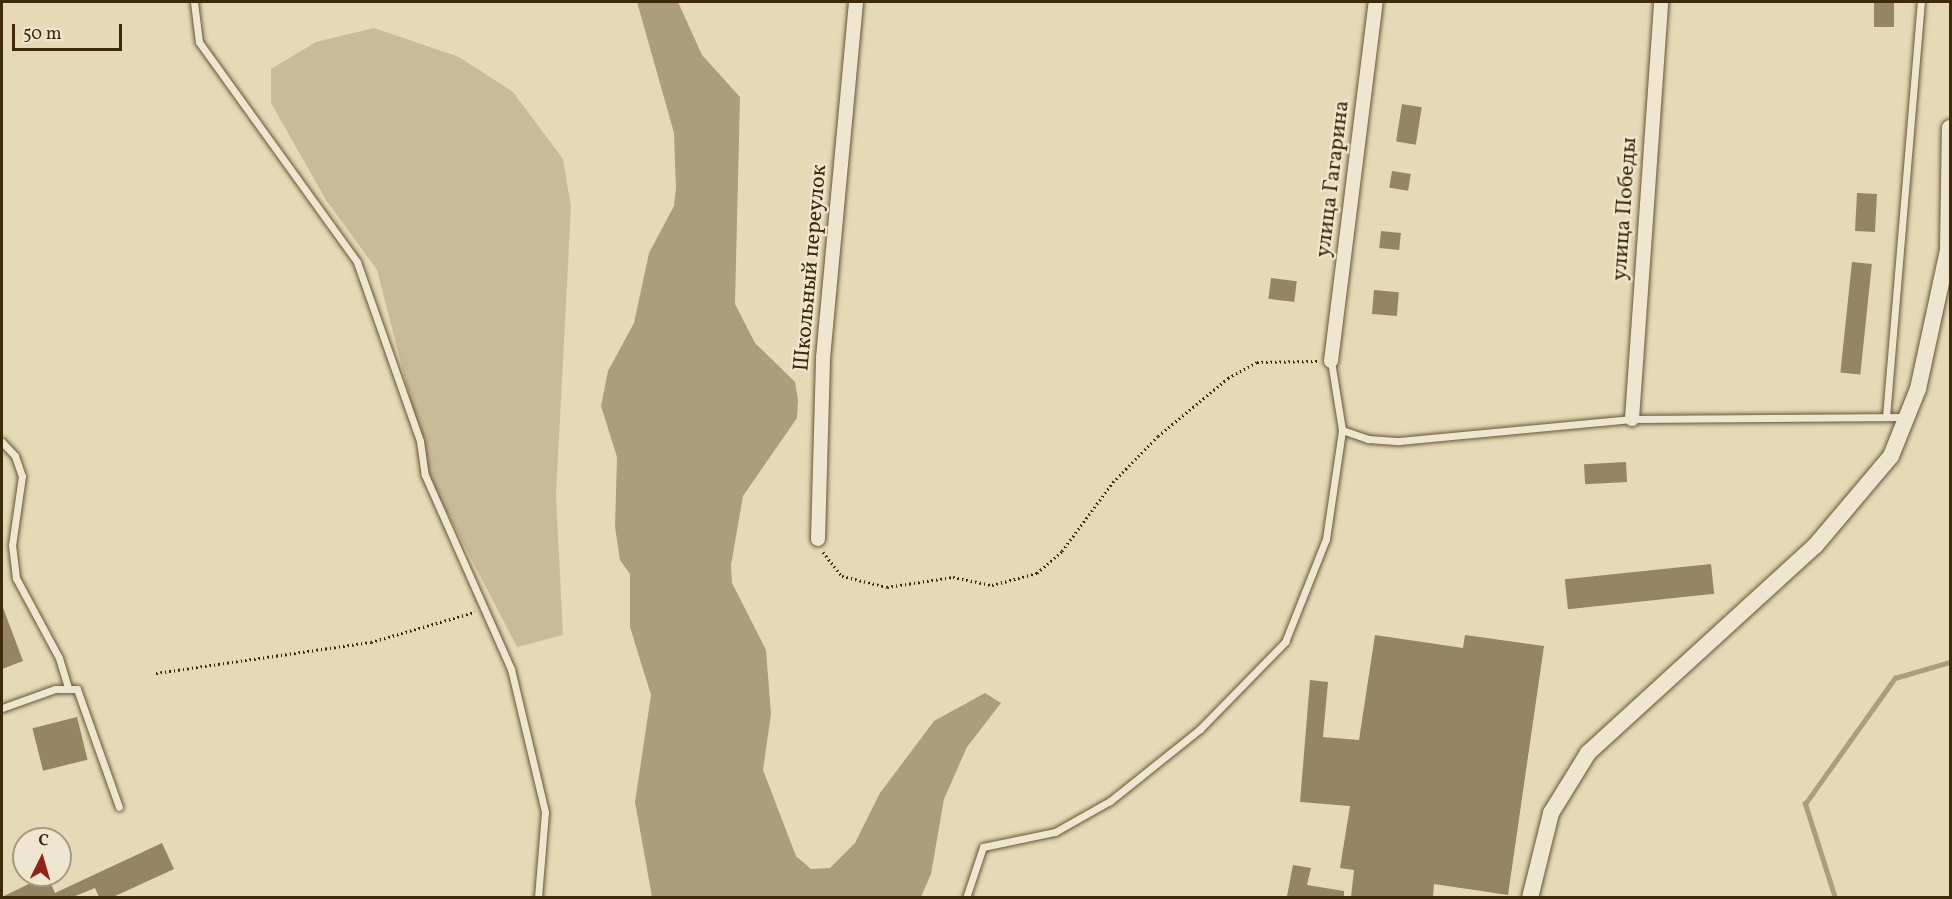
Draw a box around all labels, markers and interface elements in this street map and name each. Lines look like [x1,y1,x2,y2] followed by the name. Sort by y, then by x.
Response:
[15,12,124,50] scale bar
[23,22,62,47] text: 50 m
[1310,99,1356,259] street label: улица Гагарина
[1607,136,1643,282] street label: улица Победы
[789,164,833,372] street label: Школьный переулок
[12,827,72,887] north arrow
[37,830,49,852] text: С

